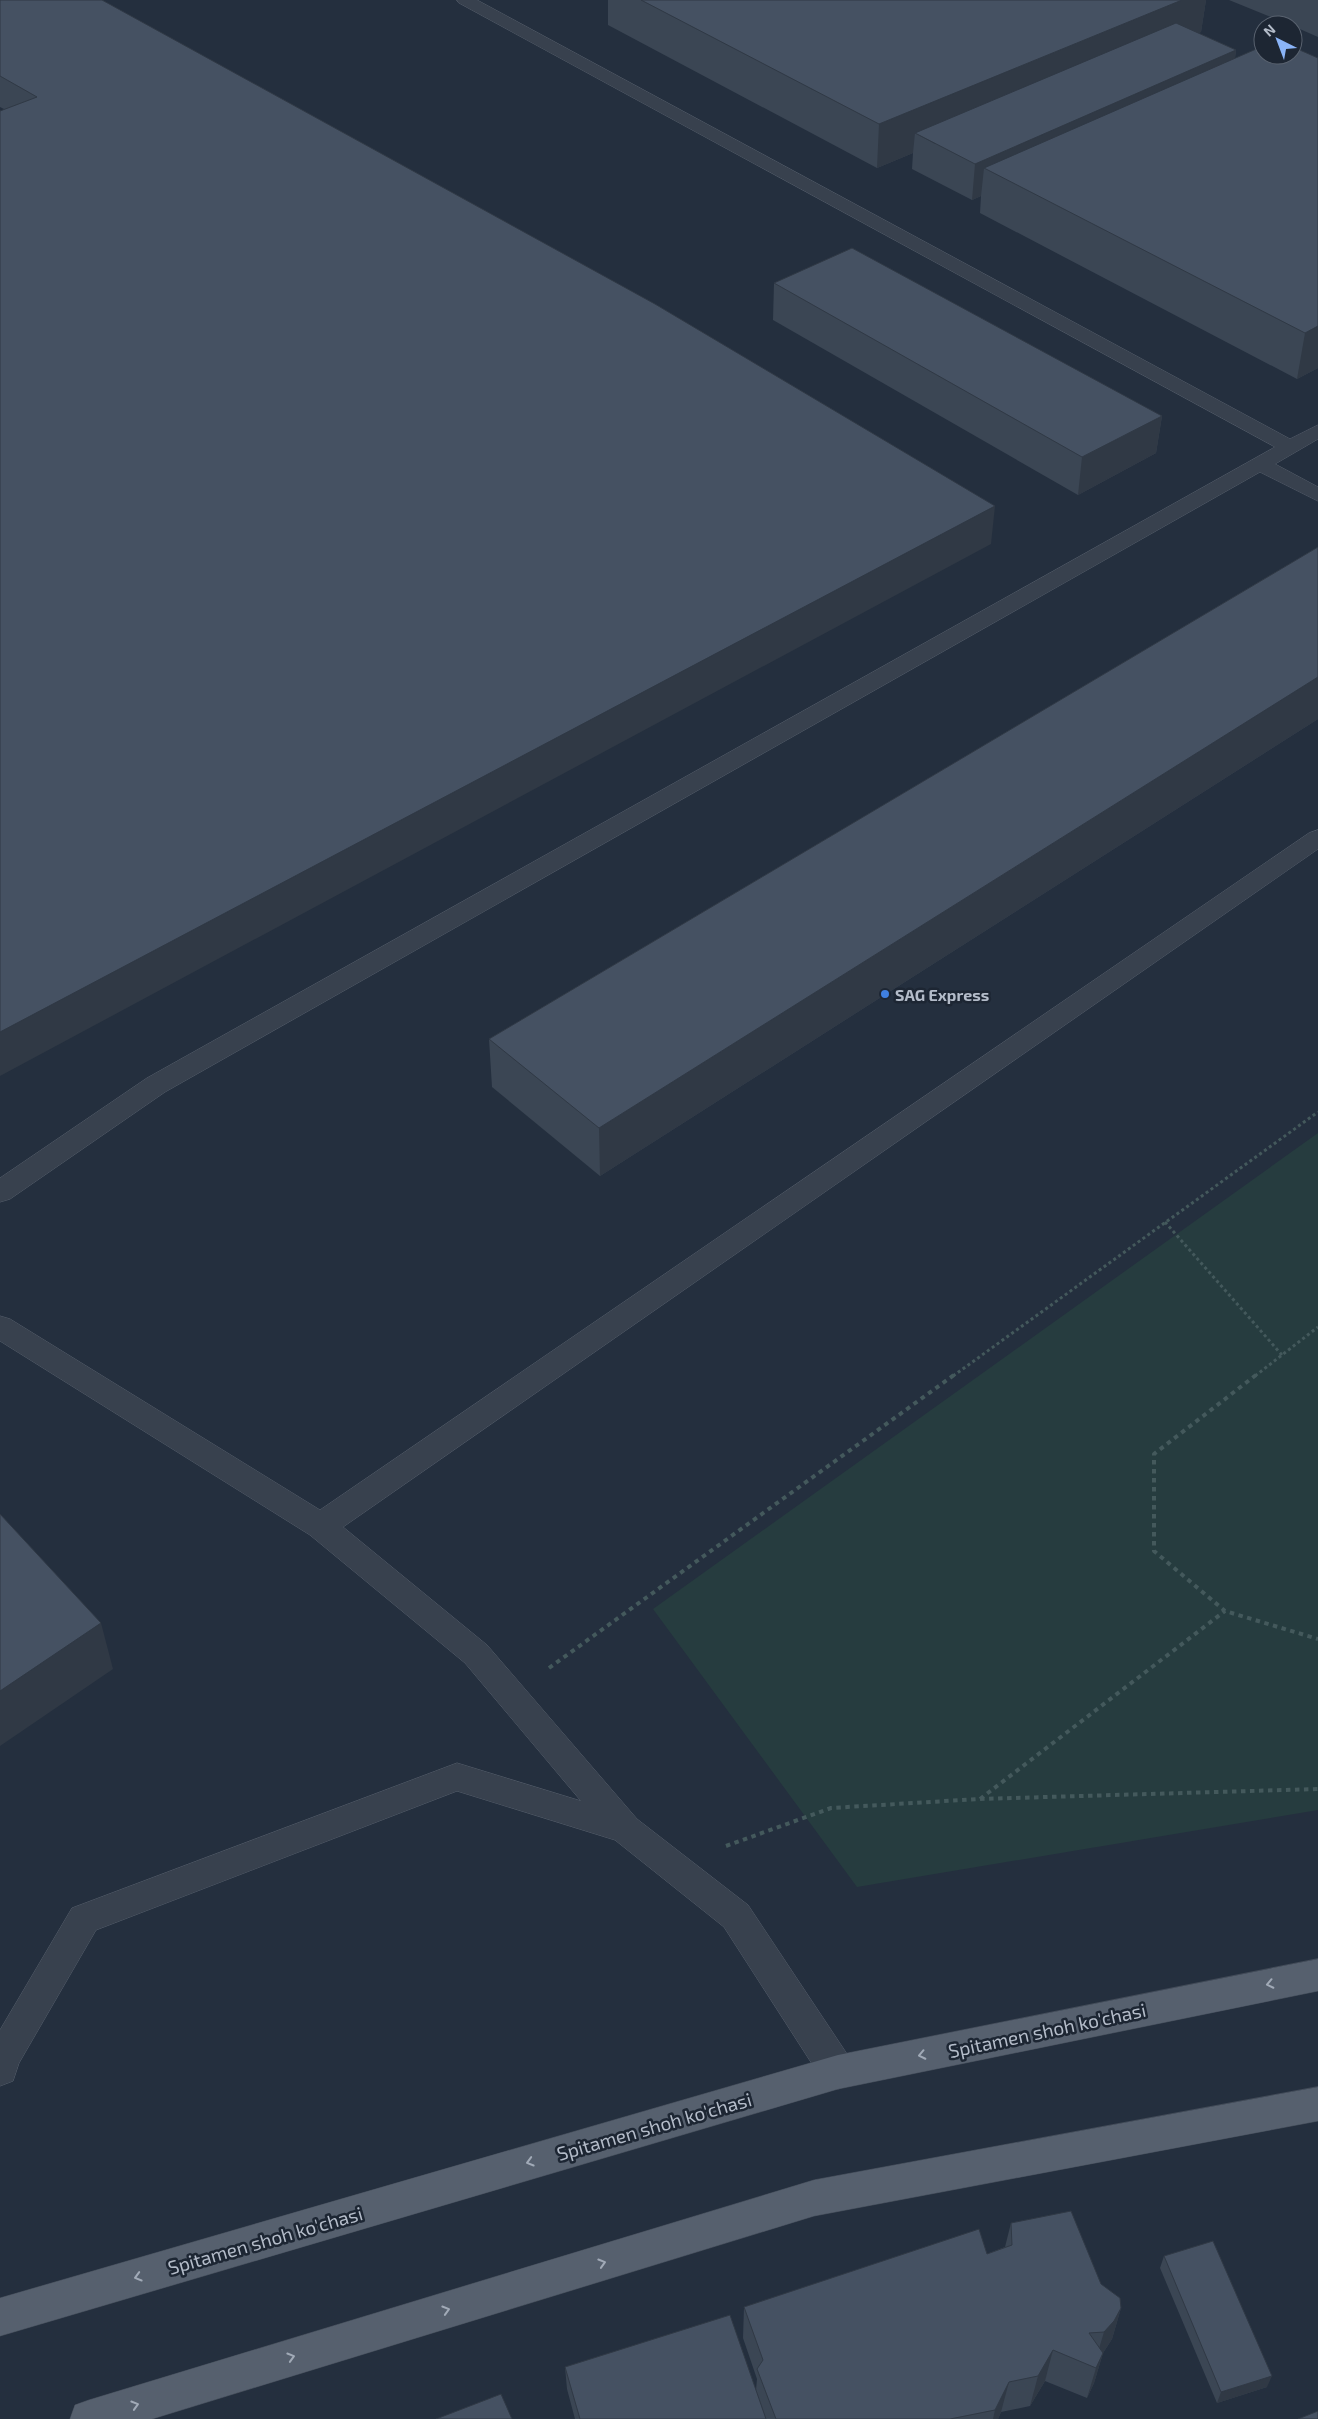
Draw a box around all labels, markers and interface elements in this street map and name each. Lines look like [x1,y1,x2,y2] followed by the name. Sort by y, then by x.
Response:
[1253,15,1303,65] north arrow
[1260,20,1278,40] text: N
[895,985,989,1004] place label: SAG Express
[879,988,891,1000] marker: SAG Express
[1266,1979,1275,1989] one-way arrow
[946,1998,1148,2062] street label: Spitamen shoh ko'chasi
[918,2049,927,2060] one-way arrow
[554,2087,754,2165] street label: Spitamen shoh ko'chasi
[526,2157,534,2167] one-way arrow
[165,2201,365,2279] street label: Spitamen shoh ko'chasi
[597,2258,605,2268] one-way arrow
[135,2271,143,2281] one-way arrow
[442,2306,450,2316] one-way arrow
[286,2353,294,2363] one-way arrow
[131,2400,139,2410] one-way arrow

